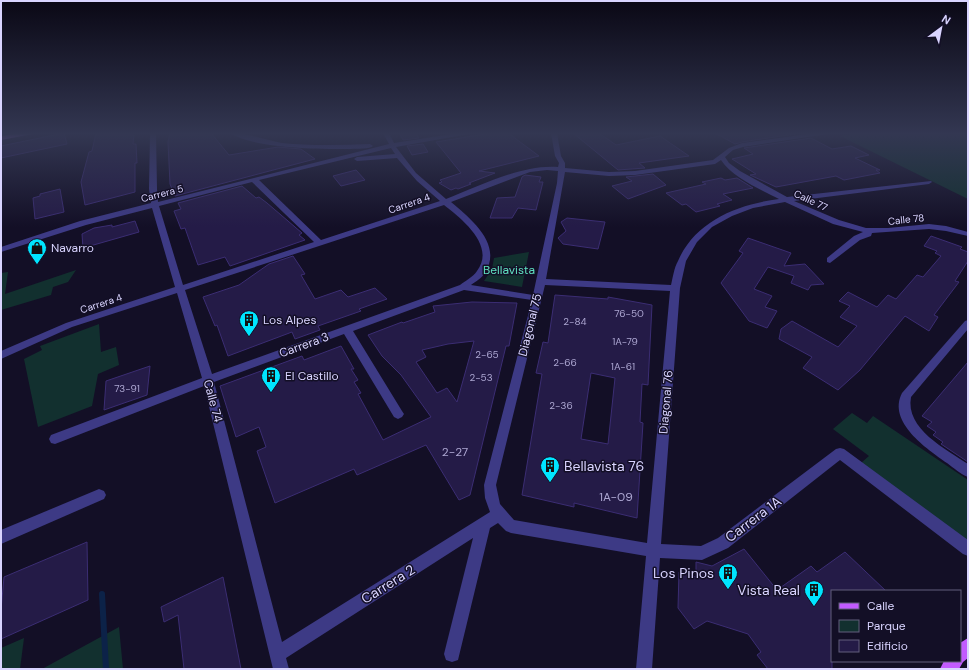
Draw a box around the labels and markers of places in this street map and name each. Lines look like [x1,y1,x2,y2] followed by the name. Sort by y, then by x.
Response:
[26,237,48,265] shop icon: Navarro
[51,240,94,256] place label: Navarro
[238,309,260,337] building icon: Los Alpes
[263,312,316,328] place label: Los Alpes
[260,365,282,393] building icon: El Castillo
[285,368,339,384] place label: El Castillo
[539,455,561,483] building icon: Bellavista 76
[564,457,644,475] place label: Bellavista 76
[717,562,739,590] building icon: Los Pinos
[653,564,714,582] place label: Los Pinos
[803,579,825,607] building icon: Vista Real
[737,581,800,599] place label: Vista Real

